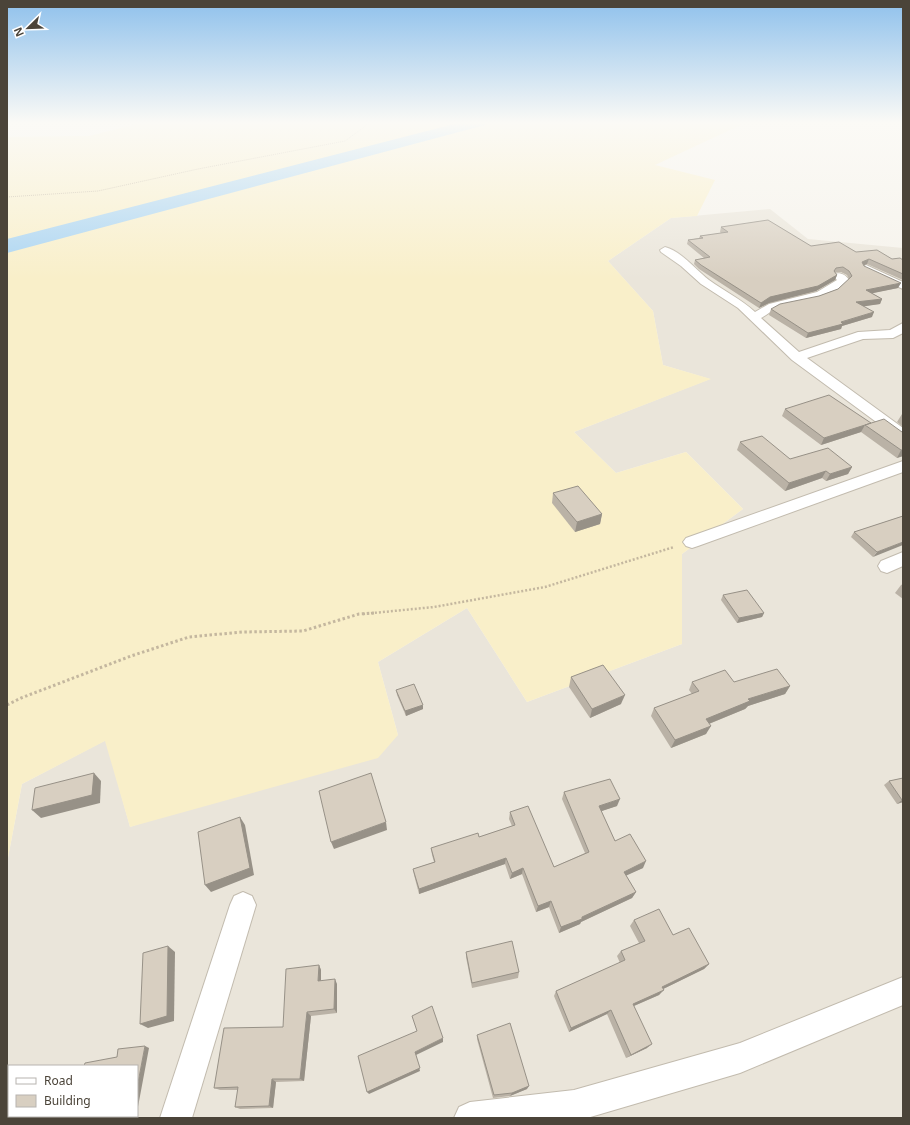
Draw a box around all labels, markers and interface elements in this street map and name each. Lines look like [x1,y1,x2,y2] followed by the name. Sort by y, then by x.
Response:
[8,8,48,48] north arrow
[10,25,27,39] text: N
[8,1065,138,1117] legend
[44,1072,73,1089] text: Road
[44,1092,91,1109] text: Building

